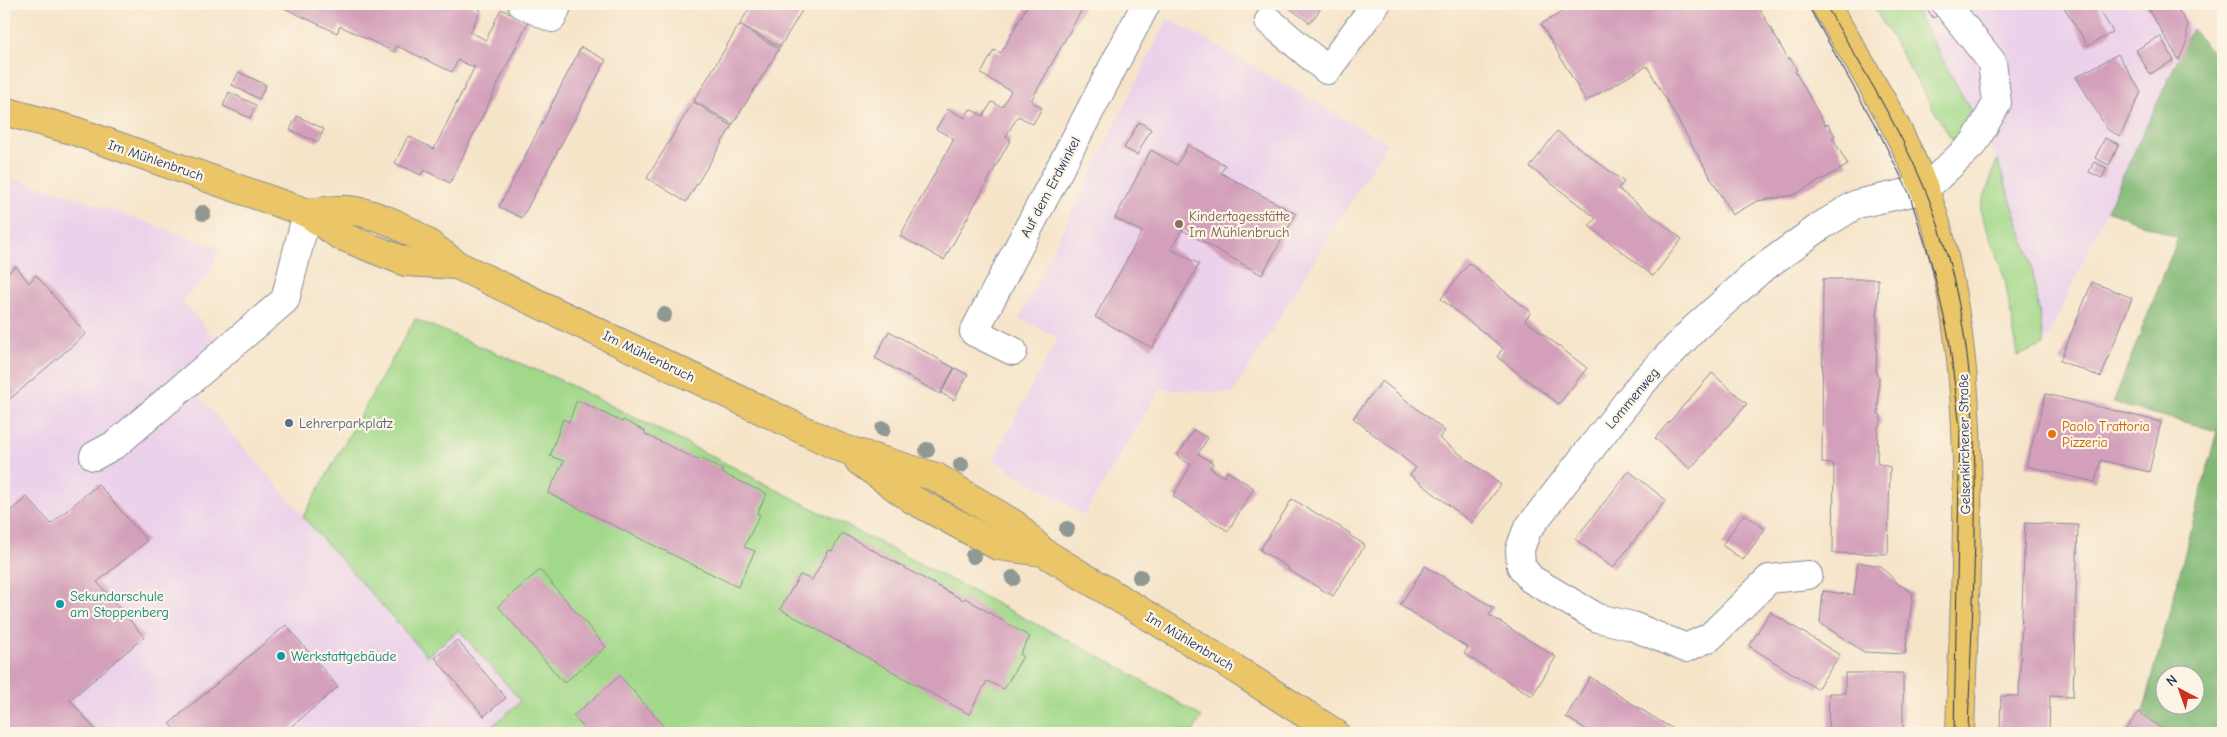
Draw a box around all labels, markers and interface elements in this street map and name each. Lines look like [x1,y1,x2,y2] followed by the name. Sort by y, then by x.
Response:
[1017,134,1084,240] street label: Auf dem Erdwinkel
[106,136,206,185] street label: Im Mühlenbruch
[1189,208,1290,241] place label: Kindertagesstätte Im Mühlenbruch
[1173,218,1185,230] marker: Kindertagesstätte Im Mühlenbruch
[600,327,698,386] street label: Im Mühlenbruch
[1602,364,1663,432] street label: Lommenweg
[1955,374,1974,514] street label: Gelsenkirchener Straße
[299,415,393,432] place label: Lehrerparkplatz
[283,417,295,429] marker: Lehrerparkplatz
[2062,418,2150,451] place label: Paolo Trattoria Pizzeria
[2046,428,2058,440] marker: Paolo Trattoria Pizzeria
[70,588,169,621] place label: Sekundarschule am Stoppenberg
[54,598,66,610] marker: Sekundarschule am Stoppenberg
[1142,608,1237,675] street label: Im Mühlenbruch
[291,648,397,665] place label: Werkstattgebäude
[275,650,287,662] marker: Werkstattgebäude
[2154,664,2204,714] north arrow
[2163,671,2181,690] text: N

